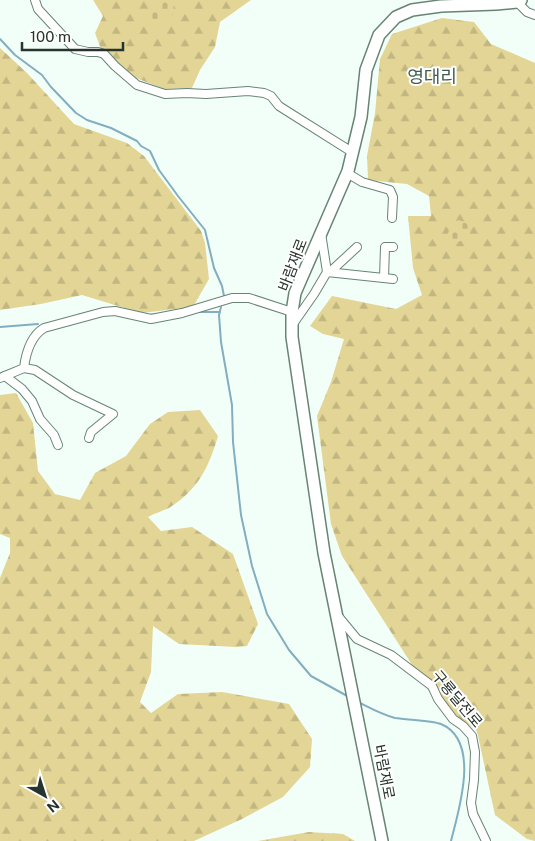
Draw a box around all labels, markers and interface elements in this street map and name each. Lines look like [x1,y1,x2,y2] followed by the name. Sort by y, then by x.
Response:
[22,20,124,52] scale bar
[30,28,71,45] text: 100 m
[407,66,457,87] district label: 영대리
[275,236,310,294] street label: 바람재로
[429,667,486,731] street label: 구룡달전로
[371,743,398,801] street label: 바람재로
[20,771,70,821] north arrow
[44,796,62,816] text: N

